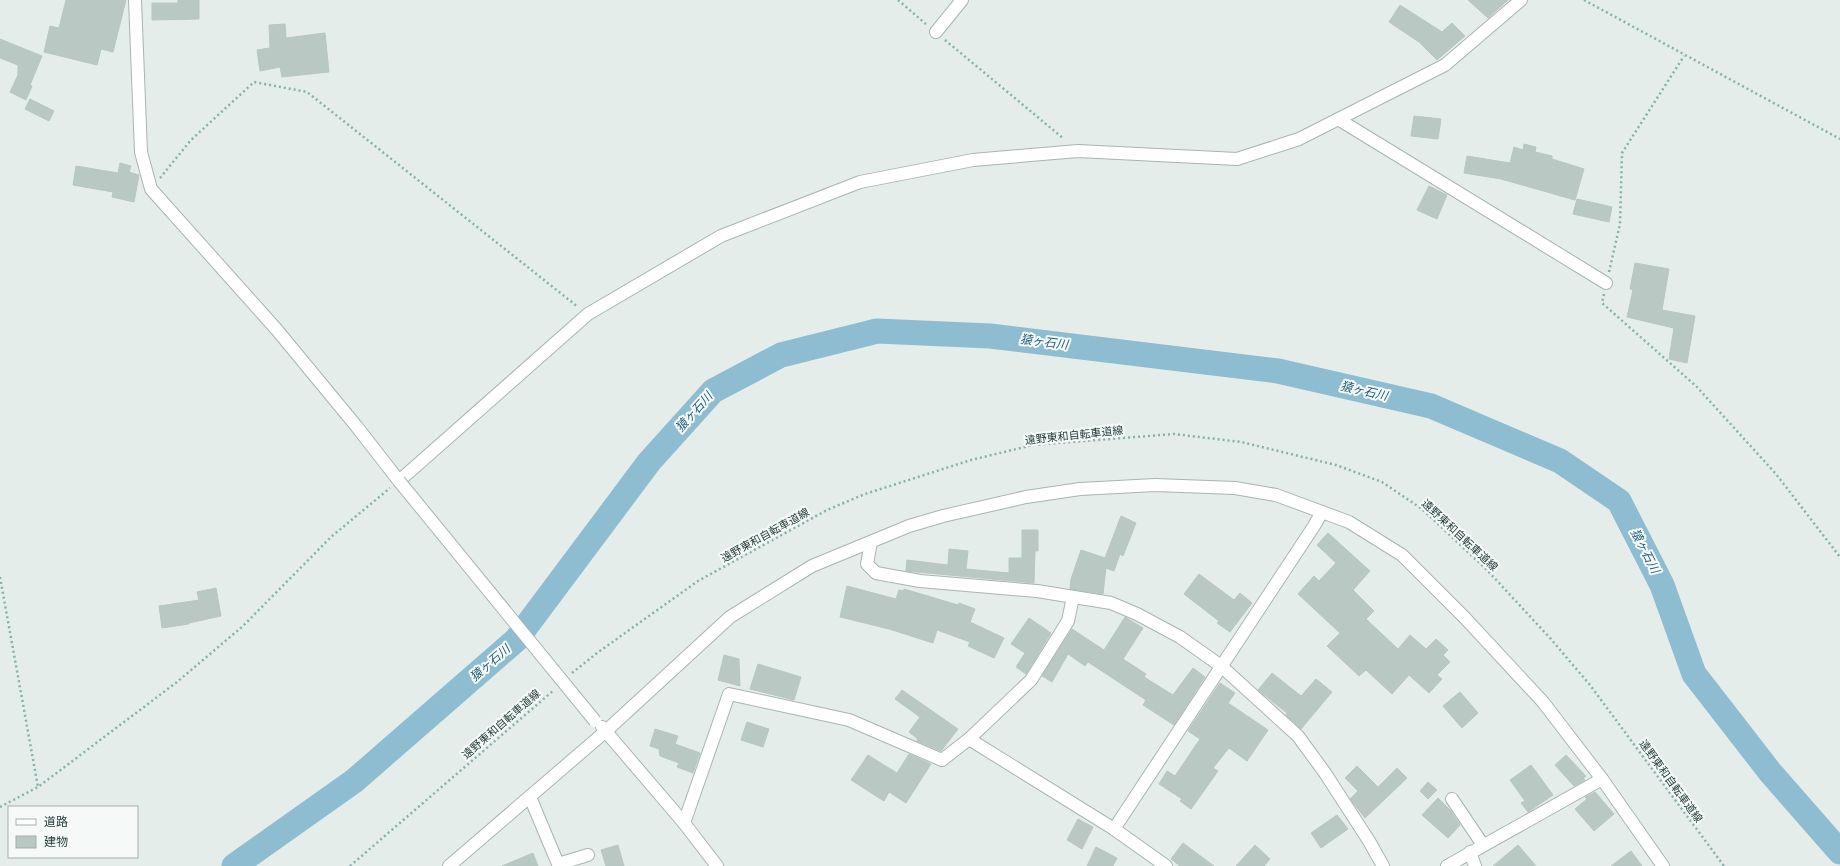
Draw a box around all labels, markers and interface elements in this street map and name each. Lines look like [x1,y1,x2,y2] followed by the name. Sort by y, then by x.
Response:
[1019,331,1071,353] water label: 猿ヶ石川
[1339,378,1391,405] water label: 猿ヶ石川
[672,387,717,435] water label: 猿ヶ石川
[1024,423,1124,447] street label: 遠野東和自転車道線
[1419,496,1501,574] street label: 遠野東和自転車道線
[718,505,812,565] street label: 遠野東和自転車道線
[1627,526,1664,578] water label: 猿ヶ石川
[467,640,515,685] water label: 猿ヶ石川
[459,686,543,762] street label: 遠野東和自転車道線
[1636,737,1706,825] street label: 遠野東和自転車道線
[8,806,138,858] legend
[44,814,68,830] text: 道路
[44,834,68,850] text: 建物

